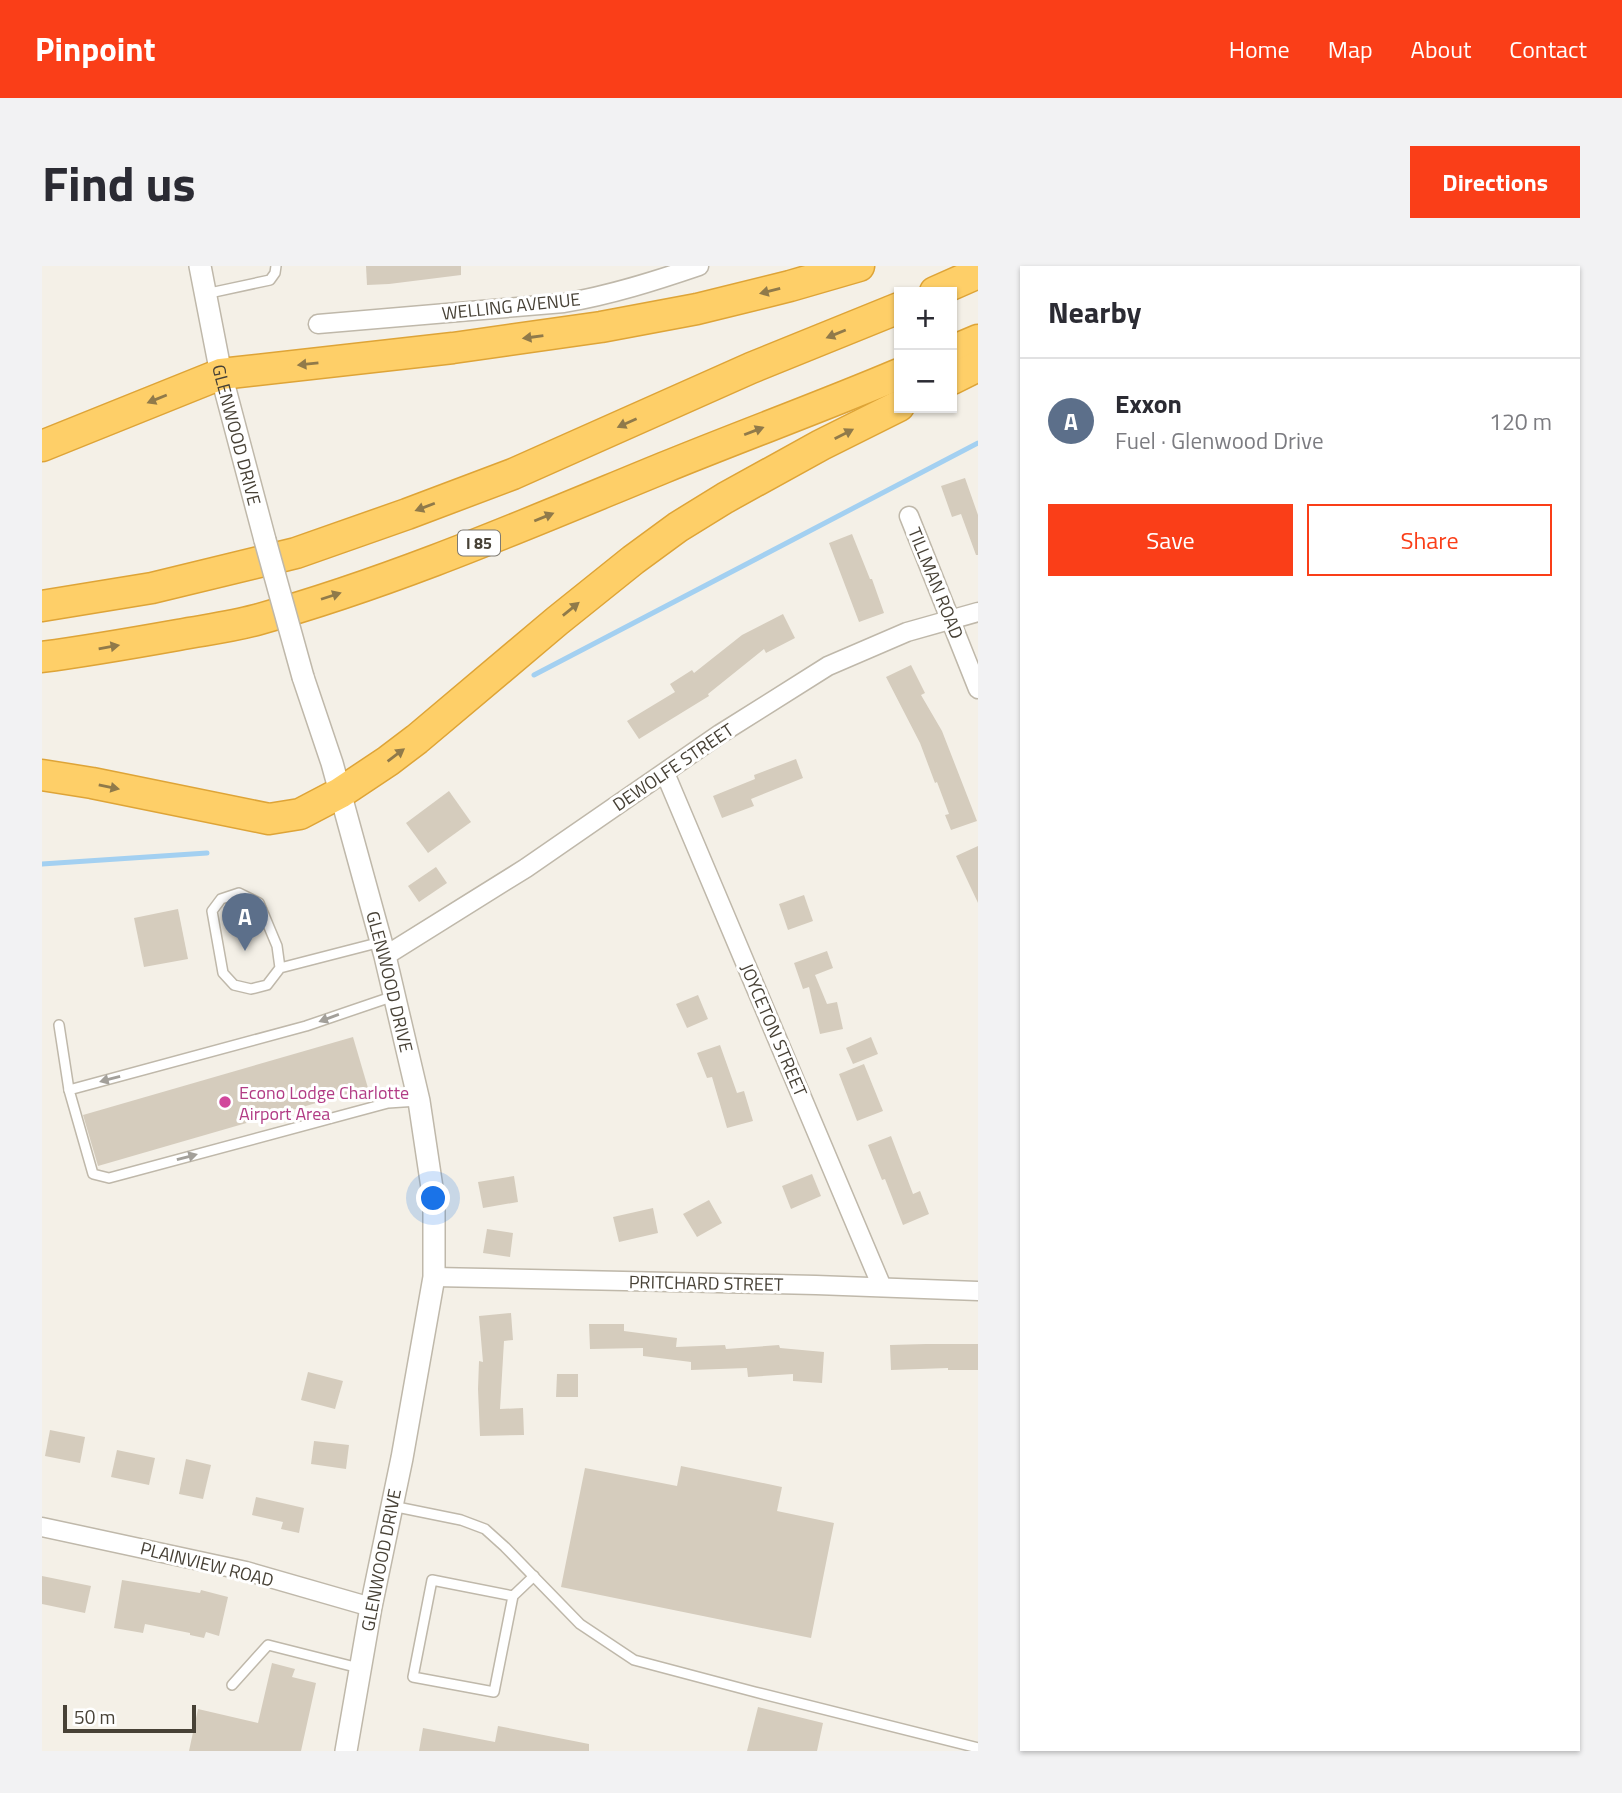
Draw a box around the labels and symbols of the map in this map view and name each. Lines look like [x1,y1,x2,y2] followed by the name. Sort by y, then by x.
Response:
[440,285,582,327] street label: WELLING AVENUE
[759,286,781,297] one-way arrow
[826,329,847,340] one-way arrow
[522,331,544,342] one-way arrow
[296,359,318,370] one-way arrow
[206,362,269,508] street label: GLENWOOD DRIVE
[147,394,168,405] one-way arrow
[617,417,637,429] one-way arrow
[744,425,765,436] one-way arrow
[834,428,854,439] one-way arrow
[415,501,436,512] one-way arrow
[534,511,554,523] one-way arrow
[901,523,971,643] street label: TILLMAN ROAD
[458,530,500,556] road number: I 85
[321,591,342,601] one-way arrow
[562,602,580,617] one-way arrow
[99,641,121,652] one-way arrow
[607,716,739,818] street label: DEWOLFE STREET
[387,748,405,762] one-way arrow
[98,781,120,792] one-way arrow
[222,893,268,951] pin: A
[360,908,421,1055] street label: GLENWOOD DRIVE
[734,959,814,1101] street label: JOYCETON STREET
[319,1013,340,1024] one-way arrow
[99,1074,121,1085] one-way arrow
[239,1079,409,1127] place label: Econo Lodge Charlotte Airport Area
[217,1094,233,1110] marker: Econo Lodge Charlotte Airport Area
[177,1152,198,1162] one-way arrow
[416,1181,450,1215] your location
[629,1268,784,1298] street label: PRITCHARD STREET
[354,1486,408,1634] street label: GLENWOOD DRIVE
[138,1534,276,1594] street label: PLAINVIEW ROAD
[63,1702,196,1734] scale bar

